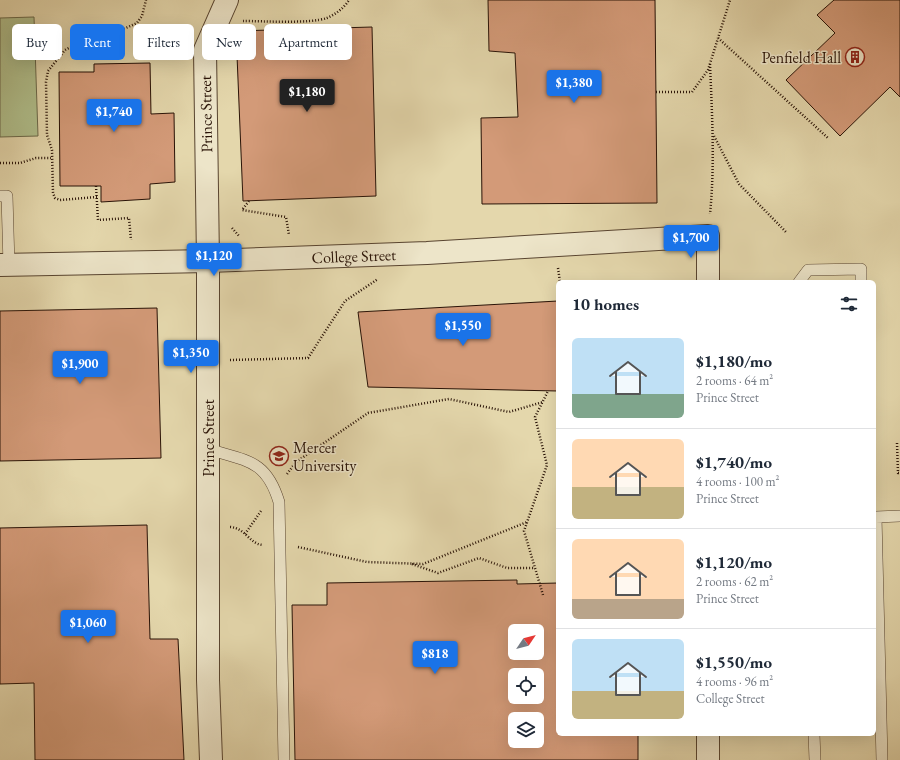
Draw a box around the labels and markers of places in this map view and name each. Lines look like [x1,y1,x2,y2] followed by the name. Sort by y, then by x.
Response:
[844,46,866,68] building icon: Penfield Hall
[762,47,841,68] place label: Penfield Hall
[541,70,607,104] pin: $1,380
[274,79,340,113] pin: $1,180
[81,99,147,133] pin: $1,740
[658,225,724,259] pin: $1,700
[181,243,247,277] pin: $1,120
[430,313,496,347] pin: $1,550
[158,340,224,374] pin: $1,350
[47,351,113,385] pin: $1,900
[293,437,357,476] place label: Mercer University
[268,445,290,467] school or university icon: Mercer University
[55,610,121,644] pin: $1,060
[411,641,459,675] pin: $818

